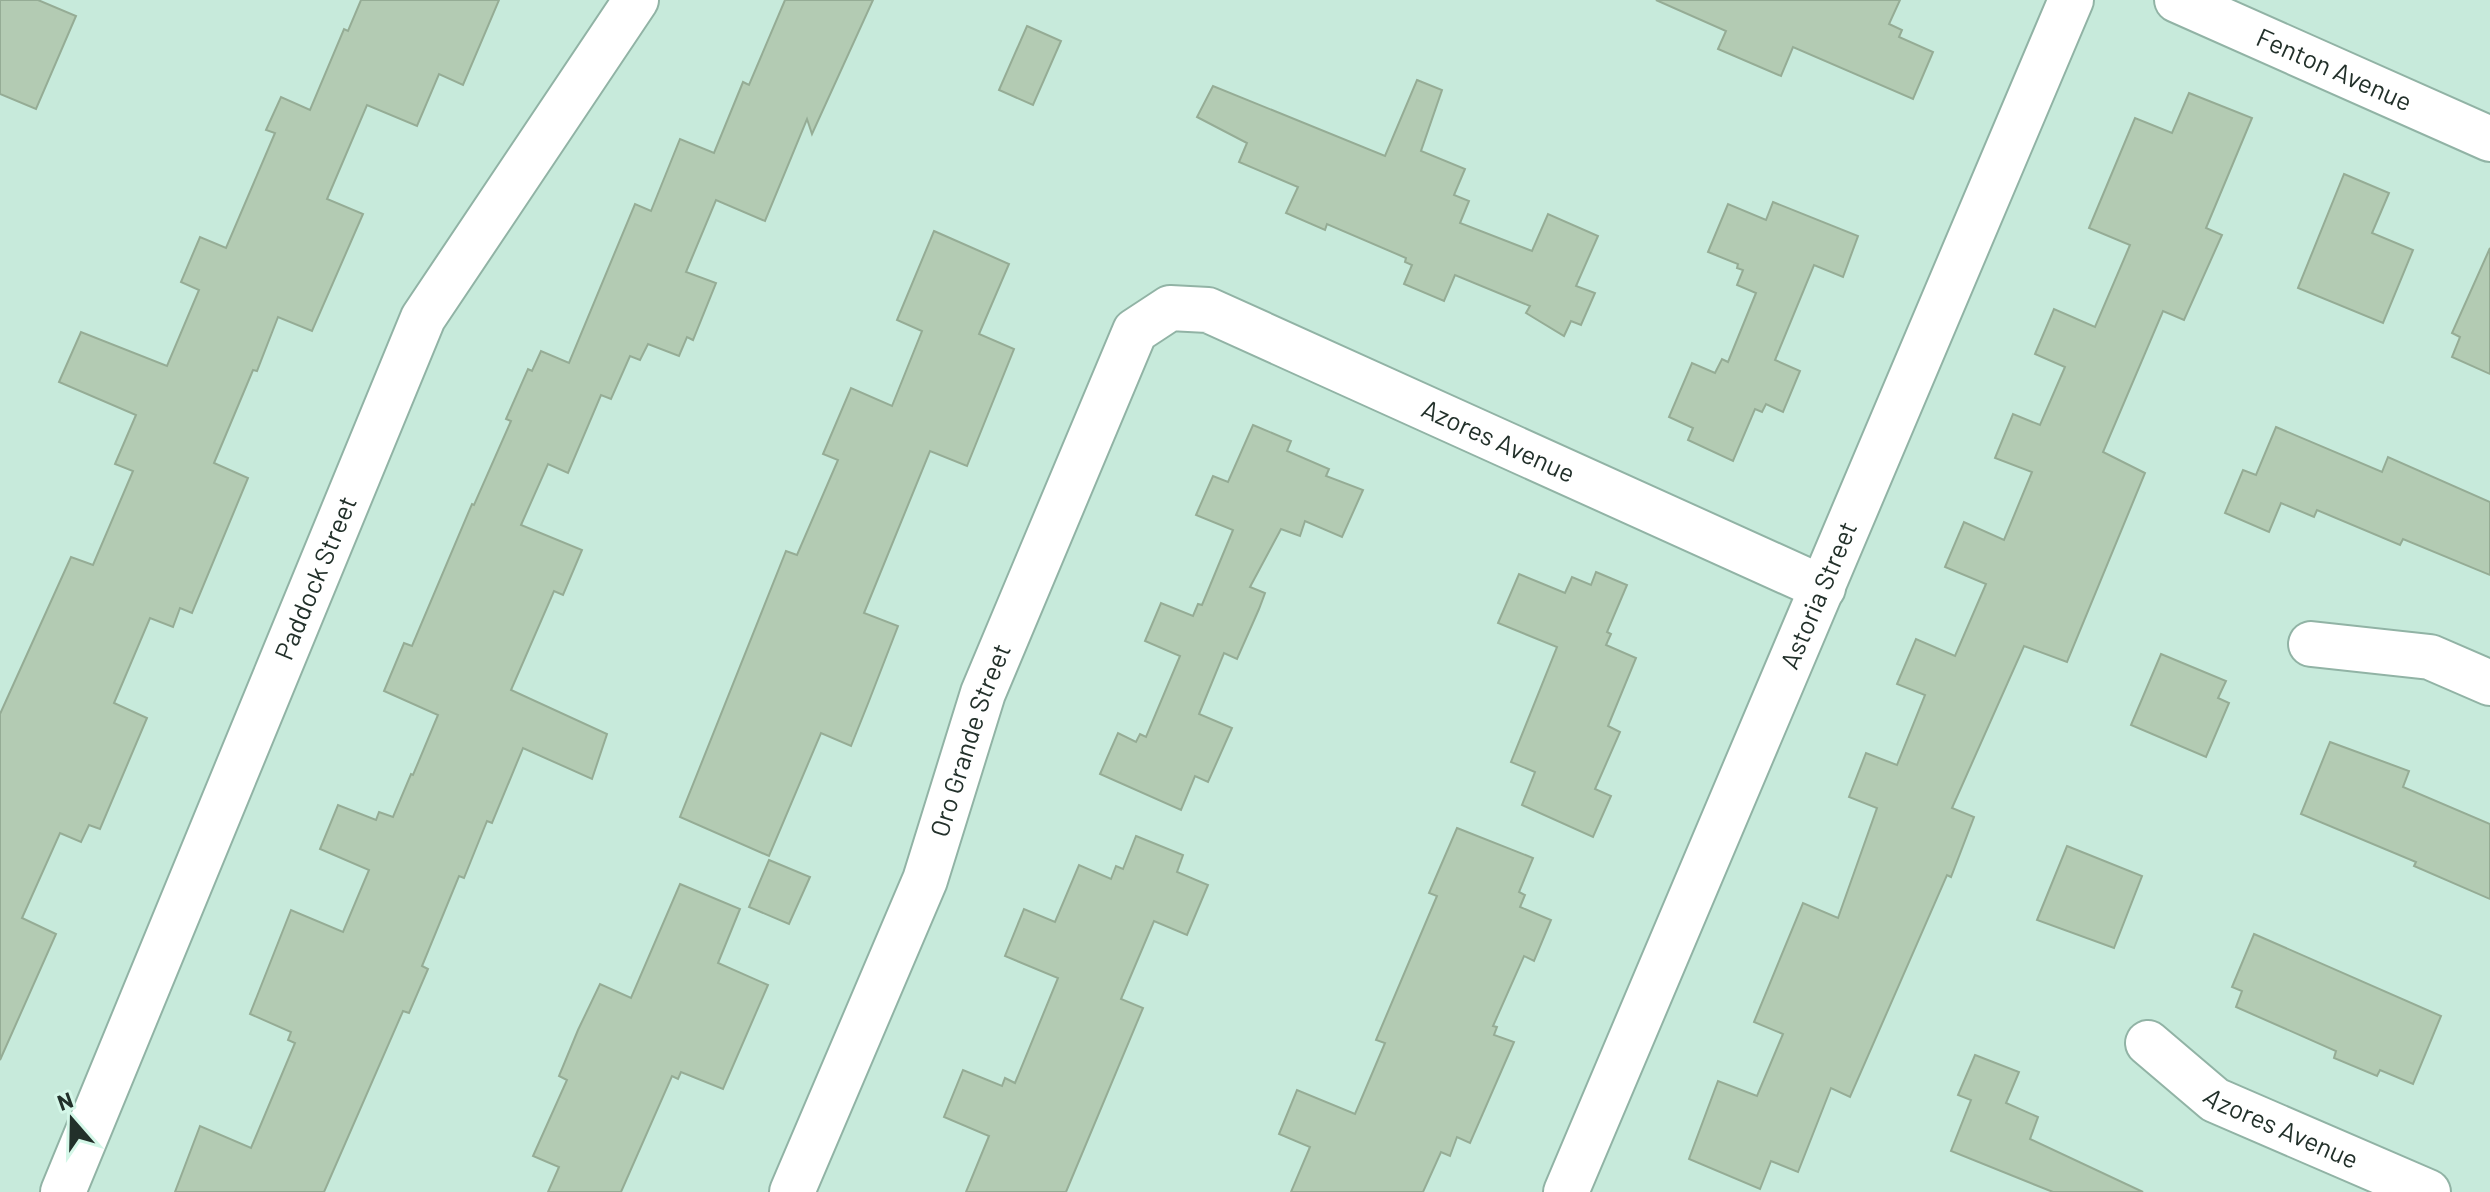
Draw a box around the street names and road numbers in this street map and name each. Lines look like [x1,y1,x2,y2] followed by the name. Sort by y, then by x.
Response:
[2252,20,2417,116] street label: Fenton Avenue
[1417,392,1580,488] street label: Azores Avenue
[267,491,362,664] street label: Paddock Street
[1772,516,1862,673] street label: Astoria Street
[922,639,1016,840] street label: Oro Grande Street
[2198,1080,2364,1174] street label: Azores Avenue

